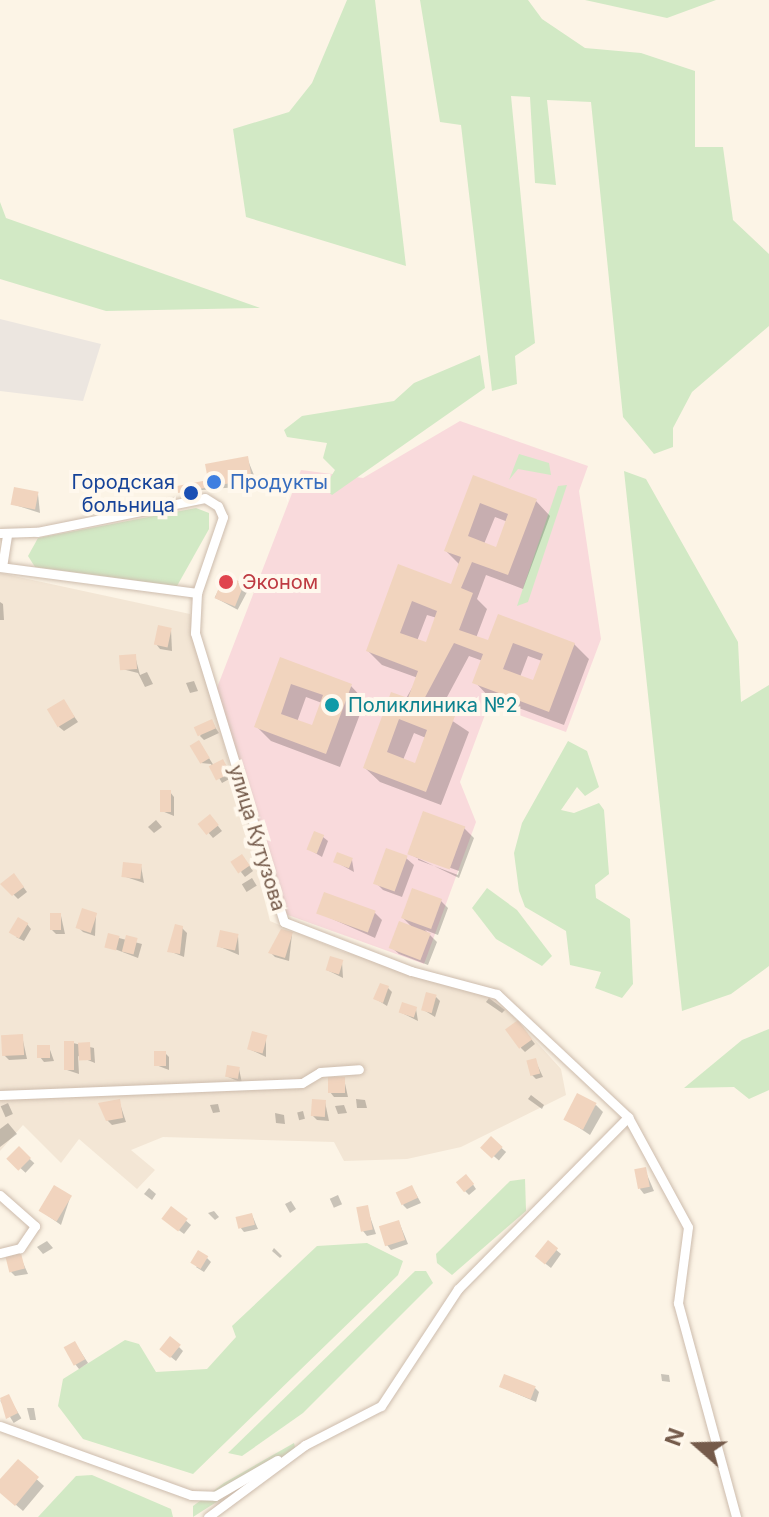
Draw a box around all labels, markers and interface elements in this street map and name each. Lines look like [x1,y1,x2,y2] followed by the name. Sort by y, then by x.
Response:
[72,470,175,517] place label: Городская больница
[230,470,328,494] place label: Продукты
[205,473,223,491] marker: Продукты
[182,484,200,502] marker: Городская больница
[242,570,318,594] place label: Эконом
[217,573,235,591] marker: Эконом
[348,693,518,717] place label: Поликлиника №2
[323,696,341,714] marker: Поликлиника №2
[223,762,291,914] street label: улица Кутузова
[657,1405,737,1485] north arrow
[659,1424,690,1449] text: N

